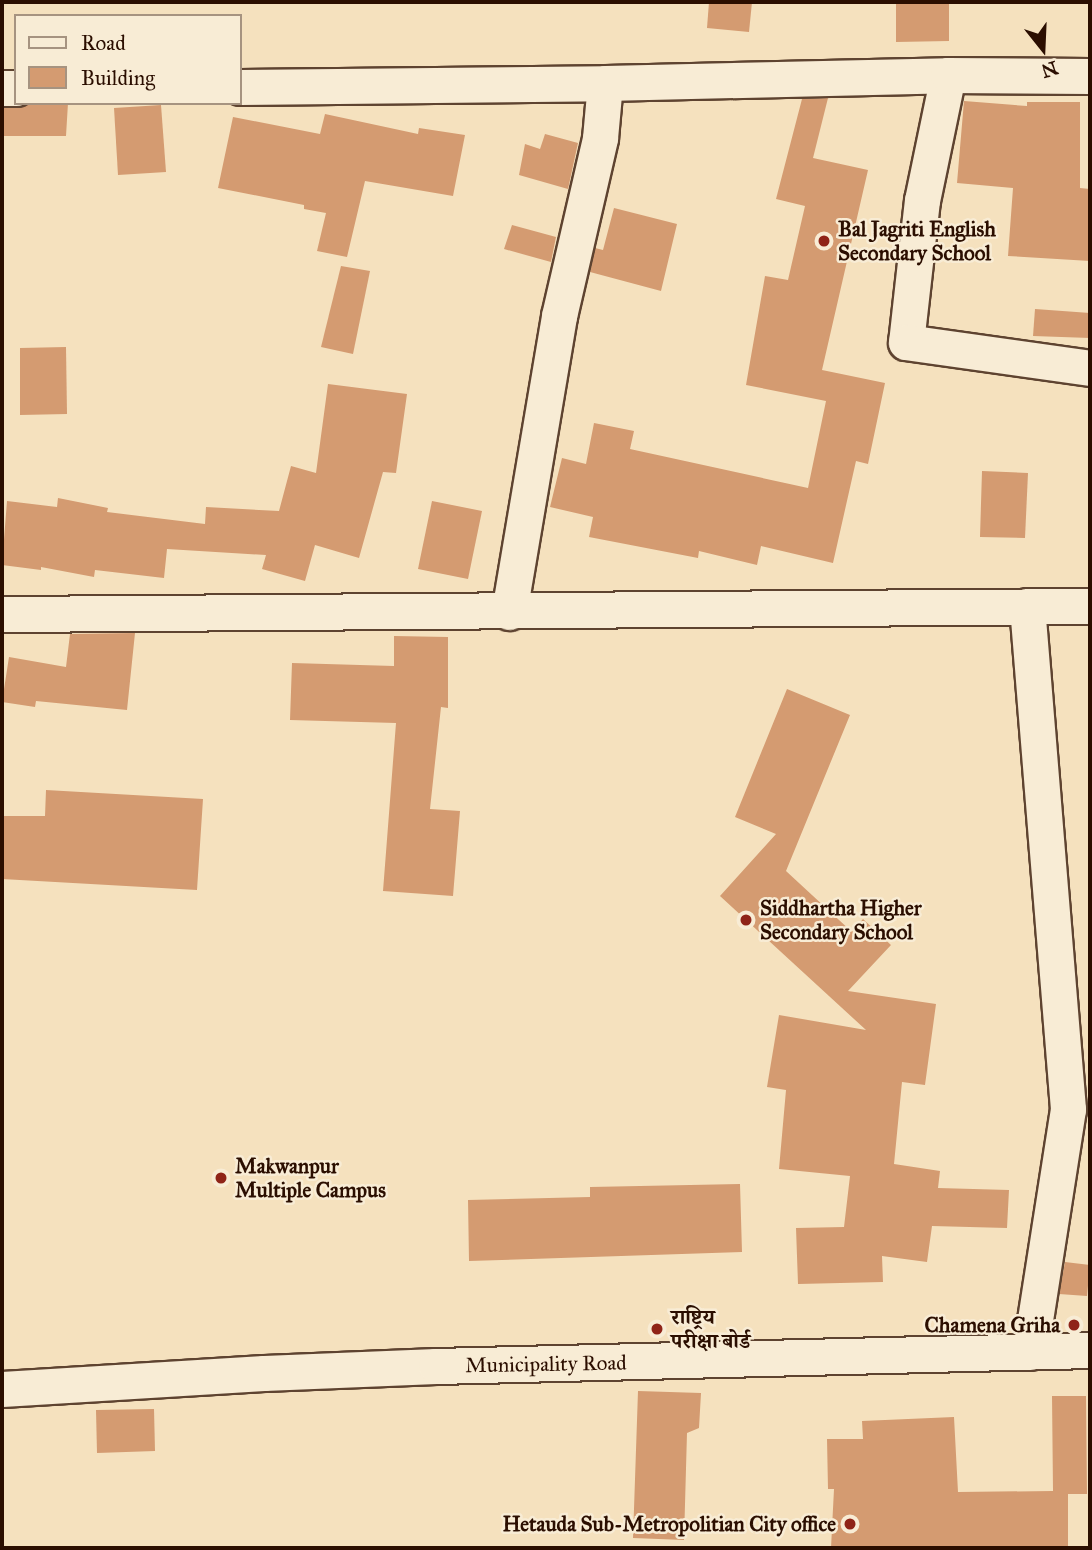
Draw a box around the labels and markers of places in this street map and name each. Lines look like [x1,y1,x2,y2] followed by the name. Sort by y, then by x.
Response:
[838,216,996,266] place label: Bal Jagriti English Secondary School
[816,233,832,249] marker: Bal Jagriti English Secondary School
[760,895,922,945] place label: Siddhartha Higher Secondary School
[738,912,754,928] marker: Siddhartha Higher Secondary School
[235,1153,386,1203] place label: Makwanpur Multiple Campus
[213,1170,229,1186] marker: Makwanpur Multiple Campus
[671,1304,750,1354] place label: राष्ट्रिय परीक्षा बोर्ड
[925,1312,1060,1338] place label: Chamena Griha
[1066,1317,1082,1333] marker: Chamena Griha
[649,1321,665,1337] marker: राष्ट्रिय परीक्षा बोर्ड
[502,1511,836,1537] place label: Hetauda Sub-Metropolitian City office
[842,1516,858,1532] marker: Hetauda Sub-Metropolitian City office

